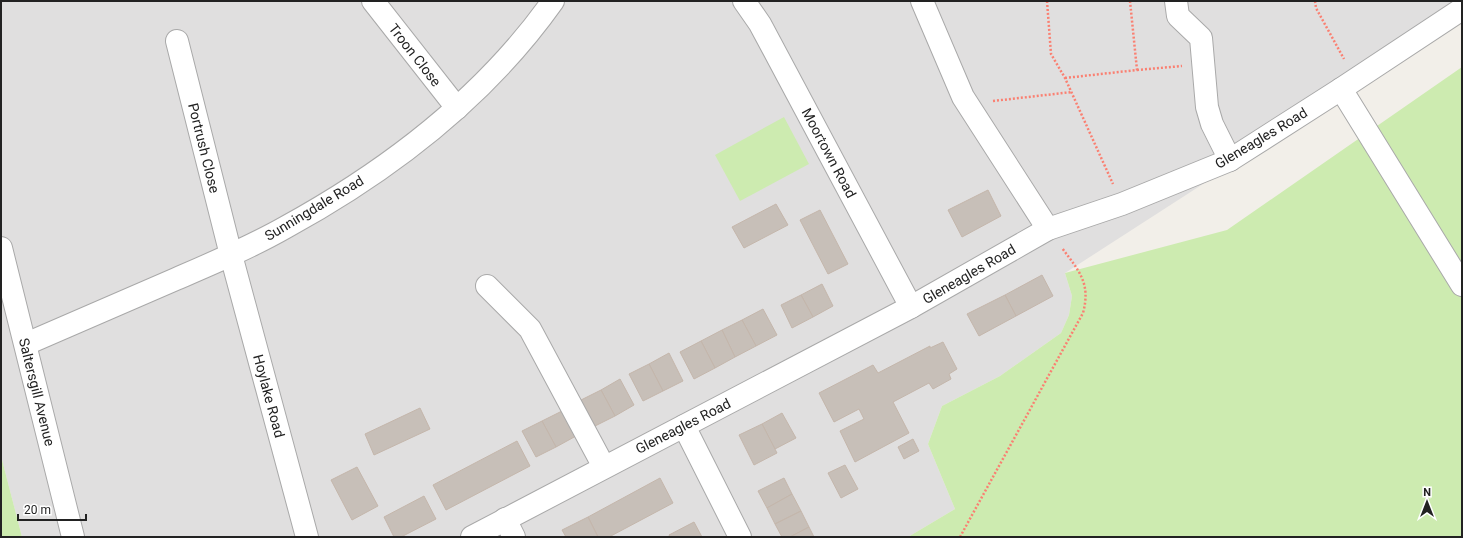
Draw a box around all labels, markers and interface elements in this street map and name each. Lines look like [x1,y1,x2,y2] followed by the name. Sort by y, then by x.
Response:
[386,21,444,89] street label: Troon Close
[185,101,223,195] street label: Portrush Close
[1212,104,1310,172] street label: Gleneagles Road
[799,105,859,201] street label: Moortown Road
[262,172,366,244] street label: Sunningdale Road
[920,241,1018,307] street label: Gleneagles Road
[16,336,58,448] street label: Saltersgill Avenue
[250,353,288,439] street label: Hoylake Road
[633,395,733,457] street label: Gleneagles Road
[1407,482,1447,522] north arrow
[1423,486,1431,499] text: N
[18,496,86,522] scale bar
[24,503,51,517] text: 20 m

